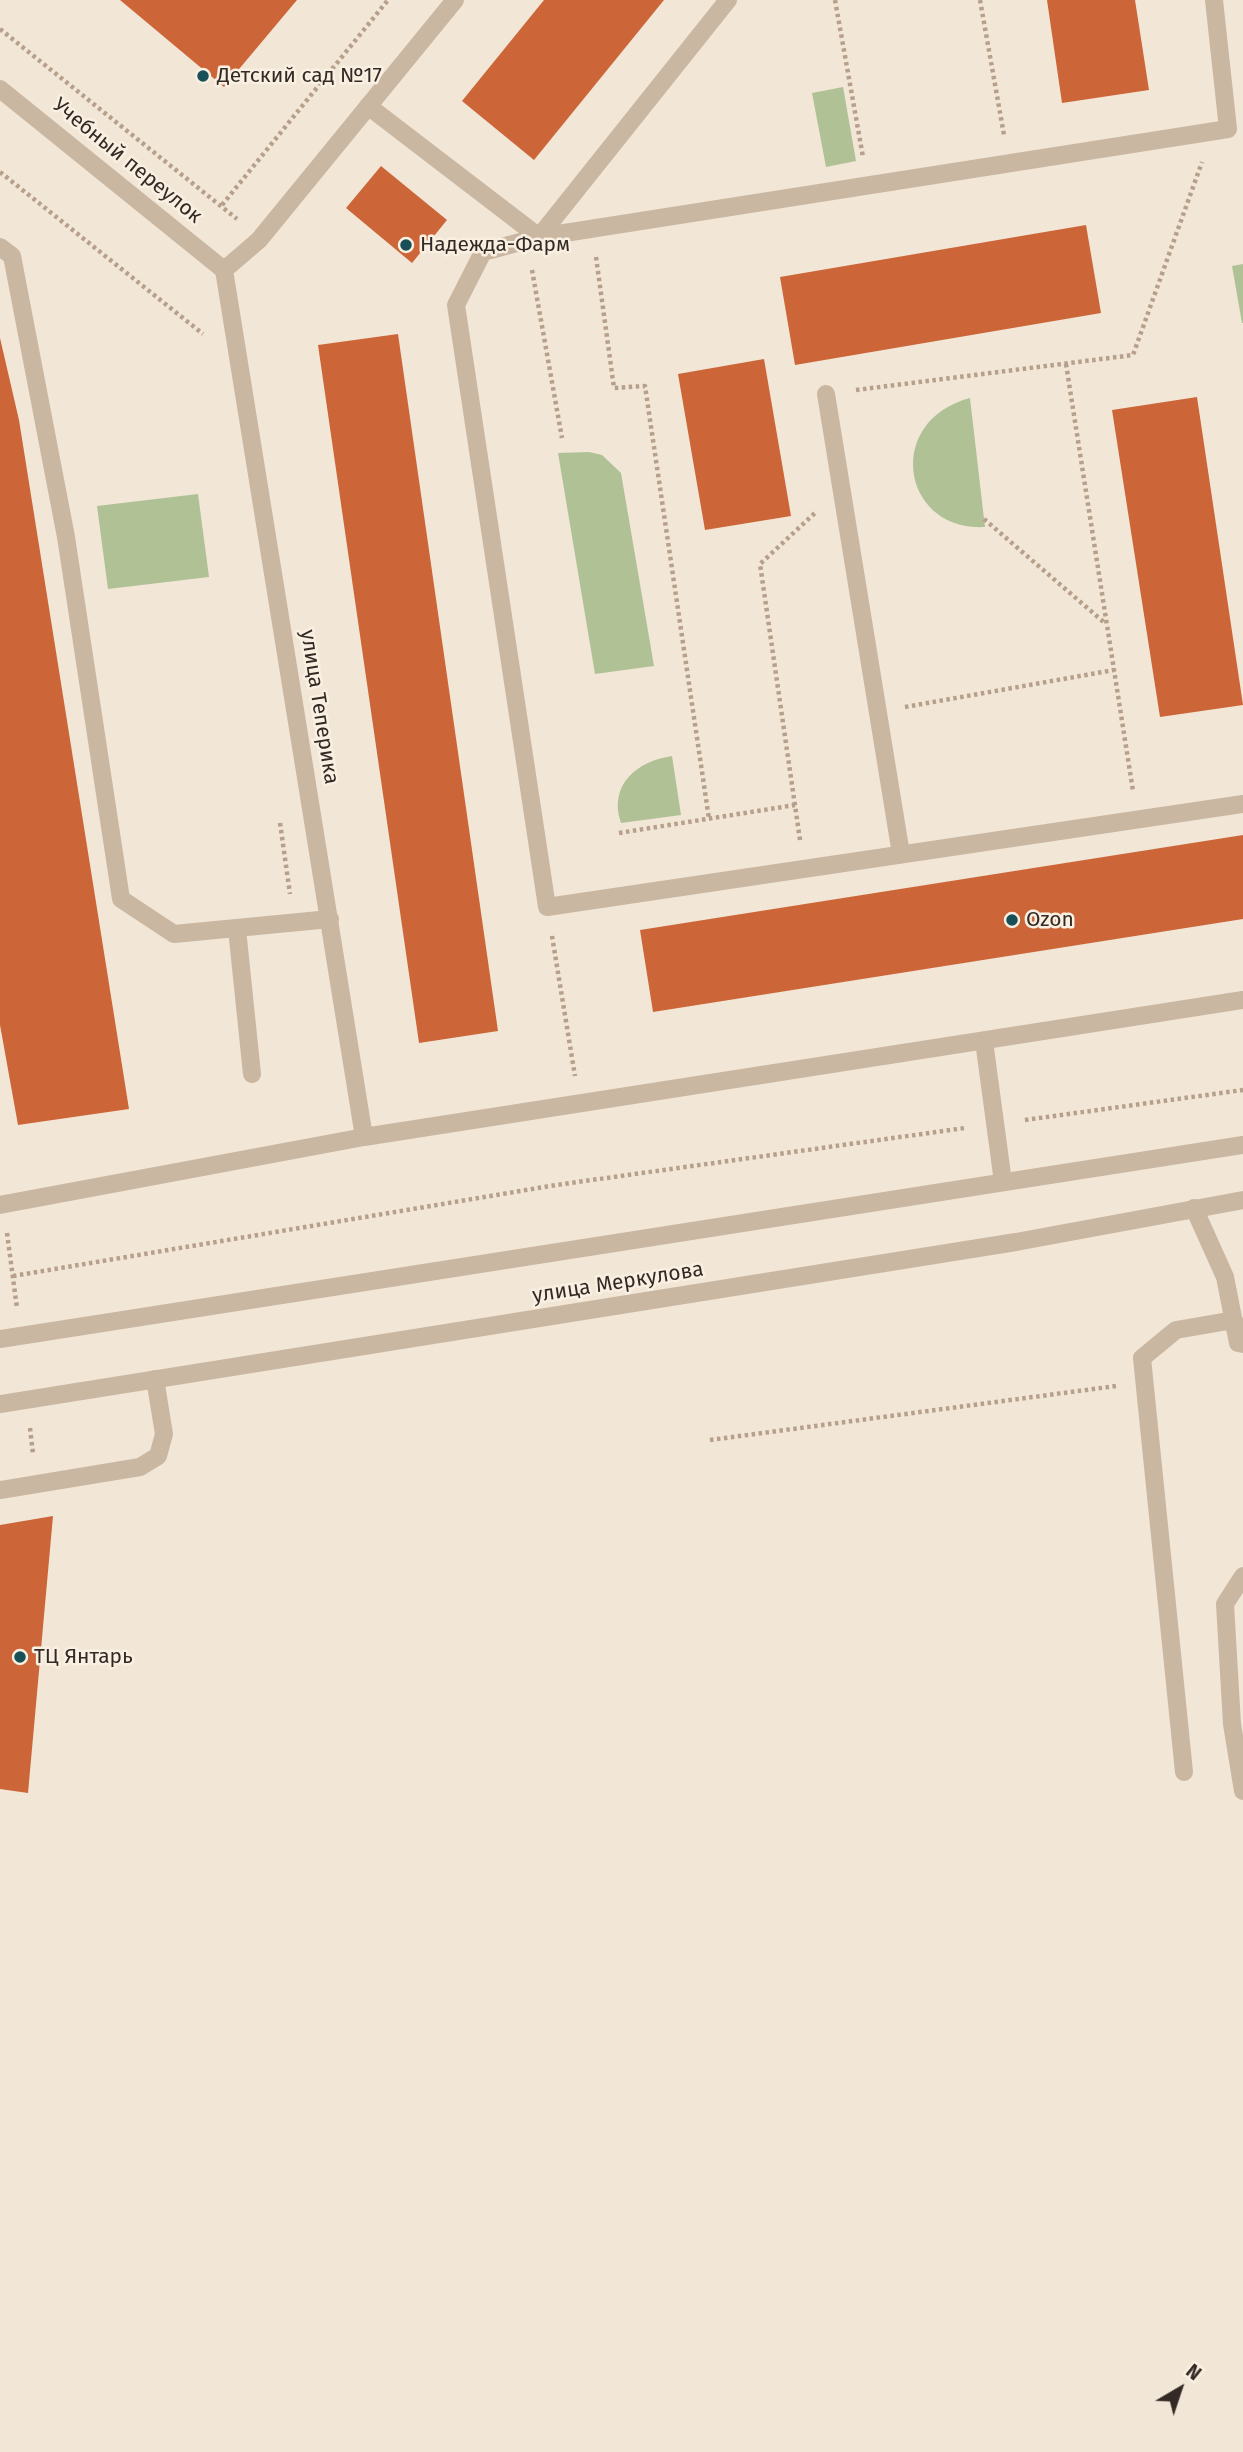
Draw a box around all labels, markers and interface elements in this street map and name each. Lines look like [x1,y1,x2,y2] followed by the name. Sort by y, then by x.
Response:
[217,63,382,89] place label: Детский сад №17
[195,68,211,84] marker: Детский сад №17
[47,93,207,229] street label: Учебный переулок
[420,232,570,258] place label: Надежда-Фарм
[398,237,414,253] marker: Надежда-Фарм
[294,628,344,786] street label: улица Теперика
[1026,907,1074,933] place label: Ozon
[1004,912,1020,928] marker: Ozon
[531,1257,705,1309] street label: улица Меркулова
[34,1644,133,1670] place label: ТЦ Янтарь
[12,1649,28,1665] marker: ТЦ Янтарь
[1145,2354,1215,2424] north arrow
[1181,2359,1206,2385] text: N

